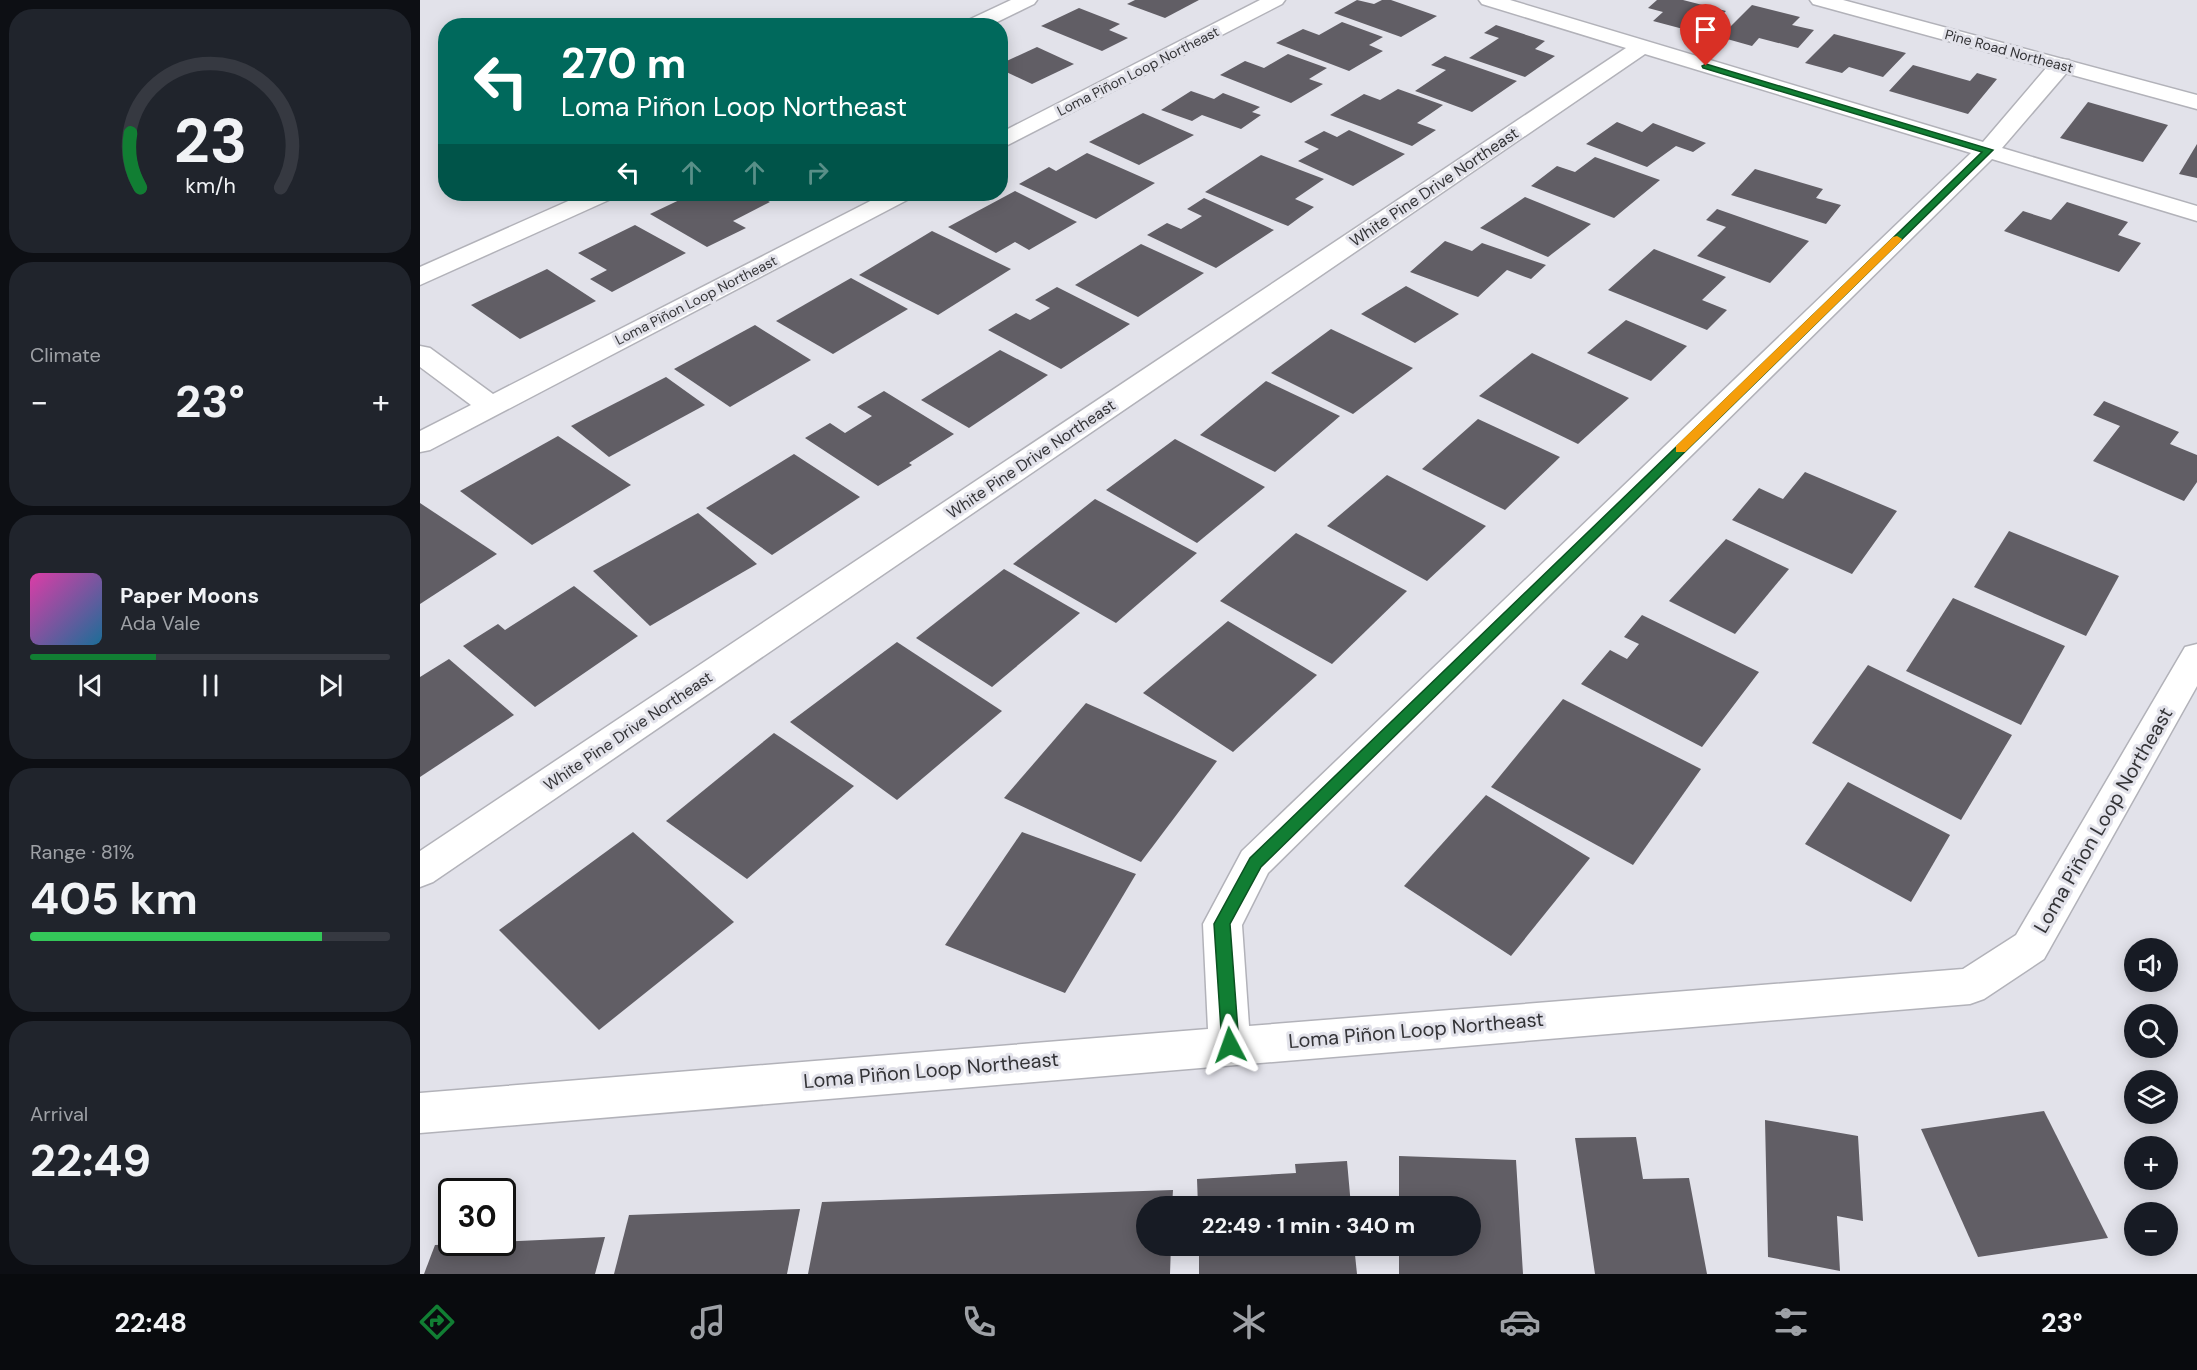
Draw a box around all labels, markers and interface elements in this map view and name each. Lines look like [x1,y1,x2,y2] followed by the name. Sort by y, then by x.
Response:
[1680,4,1731,66] pin
[1689,13,1722,46] icon: arrive
[1054,22,1222,120] street label: Loma Piñon Loop Northeast
[1943,25,2075,77] street label: Pine Road Northeast
[561,36,686,91] text: 270 m
[462,42,540,120] icon: left
[561,89,907,124] text: Loma Piñon Loop Northeast
[173,100,247,181] text: 23
[1345,123,1523,251] street label: White Pine Drive Northeast
[612,156,645,189] icon: left
[675,156,708,189] icon: ahead
[738,156,771,189] icon: ahead
[801,156,834,189] icon: right
[185,172,235,200] text: km/h
[612,251,780,349] street label: Loma Piñon Loop Northeast
[30,342,101,368] text: Climate
[175,372,245,431] text: 23°
[30,380,48,423] text: −
[372,380,390,423] text: +
[942,395,1120,523] street label: White Pine Drive Northeast
[120,581,259,610] text: Paper Moons
[120,610,200,636] text: Ada Vale
[539,667,717,795] street label: White Pine Drive Northeast
[74,669,107,702] icon: previous
[194,669,227,702] icon: pause
[314,669,347,702] icon: next
[2028,702,2178,937] street label: Loma Piñon Loop Northeast
[30,839,134,865] text: Range · 81%
[30,869,198,928] text: 405 km
[2124,938,2178,1256] map controls
[2124,938,2178,992] button: sound
[2124,1004,2178,1058] button: search
[1287,1006,1545,1054] street label: Loma Piñon Loop Northeast
[1198,1013,1262,1077] position arrow
[802,1046,1060,1094] street label: Loma Piñon Loop Northeast
[2124,1070,2178,1124] button: layers
[30,1101,88,1127] text: Arrival
[30,1131,151,1190] text: 22:49
[2124,1136,2178,1190] button: +
[438,1178,516,1256] speed limit sign: 30
[2124,1202,2178,1256] button: −
[1202,1211,1415,1240] text: 22:49 · 1 min · 340 m
[416,1301,458,1343] icon: directions
[687,1301,729,1343] icon: music
[958,1301,1000,1343] icon: phone
[1228,1301,1270,1343] icon: climate
[1499,1301,1541,1343] icon: car
[1770,1301,1812,1343] icon: filters
[114,1305,187,1340] text: 22:48
[2041,1305,2083,1340] text: 23°

